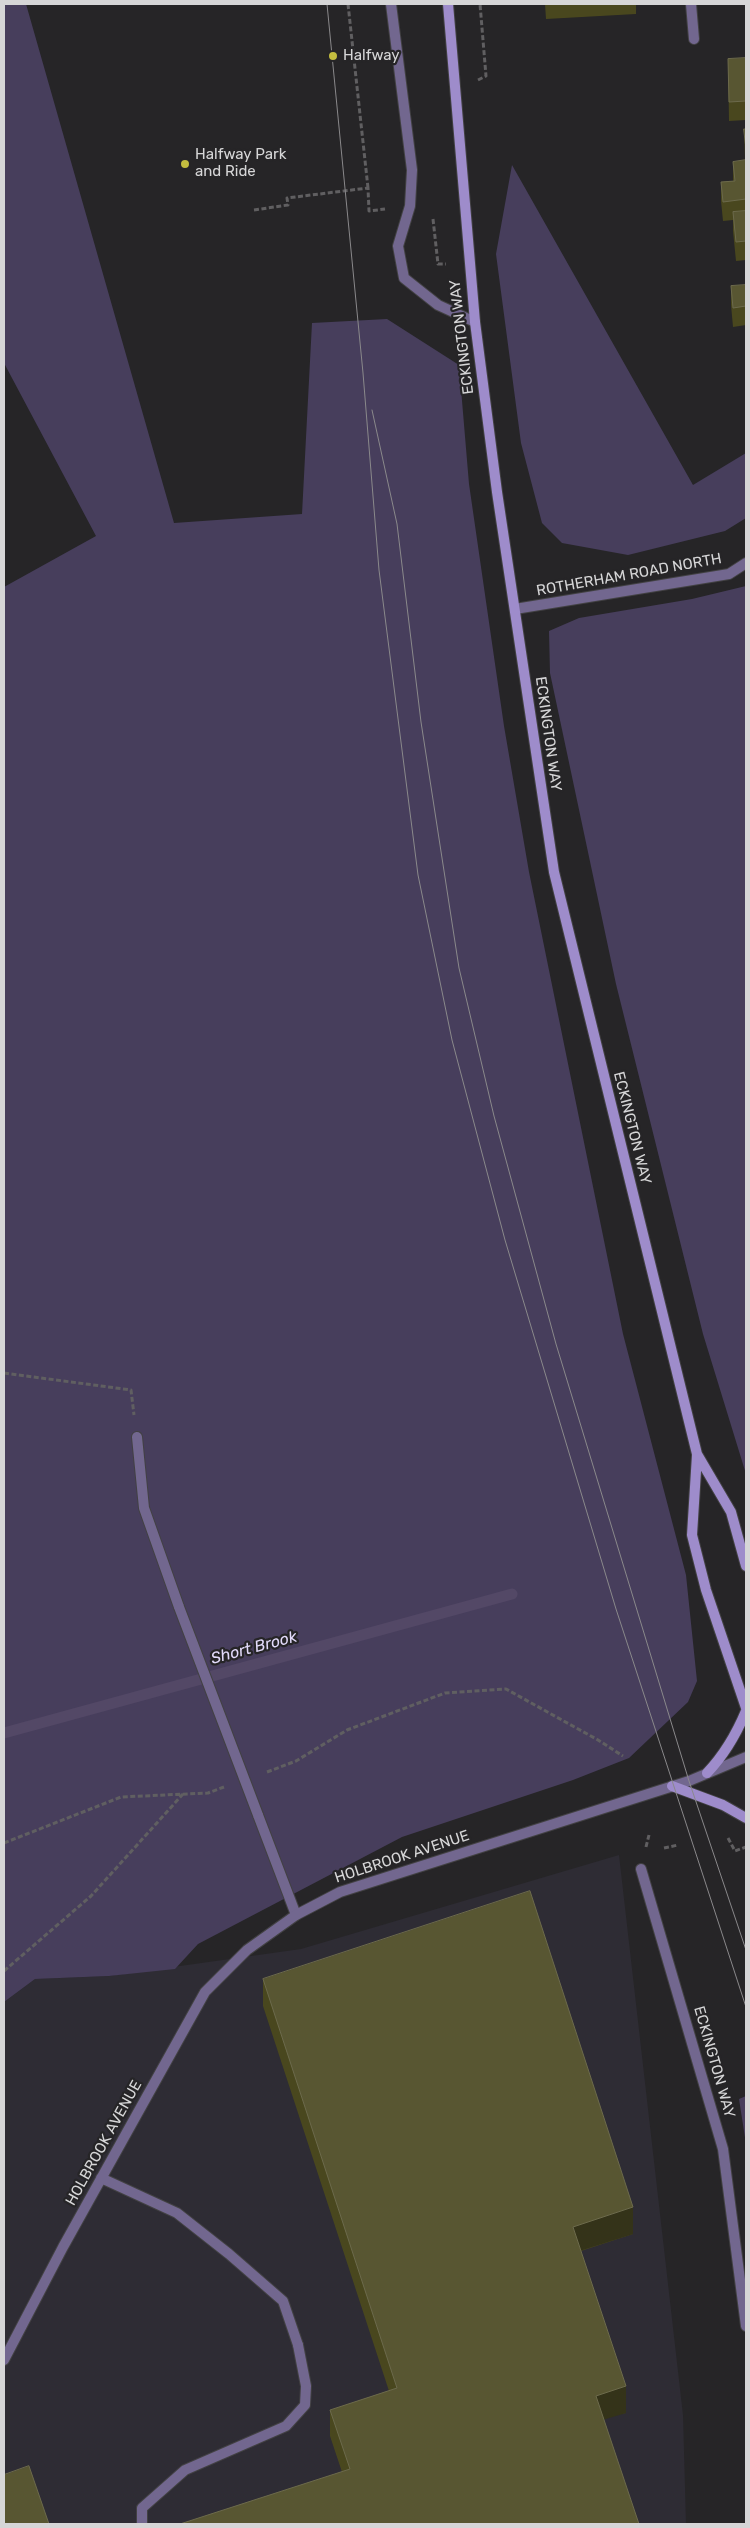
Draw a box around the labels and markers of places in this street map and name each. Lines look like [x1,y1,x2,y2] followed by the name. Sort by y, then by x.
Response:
[343,47,400,65] place label: Halfway
[327,50,339,62] marker: Halfway
[195,146,286,181] place label: Halfway Park and Ride
[179,158,191,170] marker: Halfway Park and Ride

